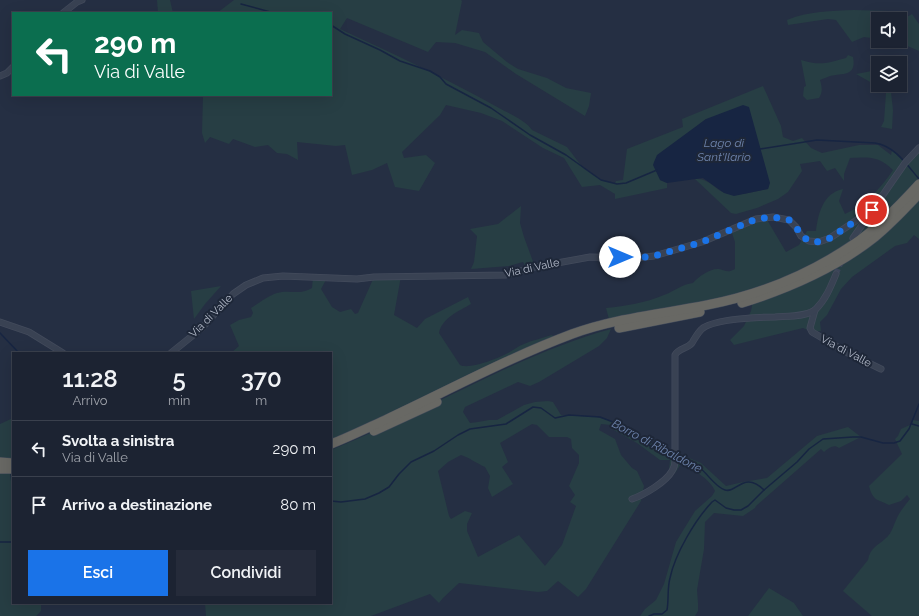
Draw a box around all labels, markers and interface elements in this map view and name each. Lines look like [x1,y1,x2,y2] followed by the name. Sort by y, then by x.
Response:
[871,12,907,92] map controls
[871,12,907,48] button: sound
[94,27,176,60] text: 290 m
[28,28,80,80] icon: left
[871,56,907,92] button: layers
[94,61,185,82] text: Via di Valle
[696,136,751,164] water label: Lago di Sant'Ilario
[855,193,889,227] pin
[861,199,883,221] icon: arrive
[599,236,641,278] position arrow
[503,256,561,280] street label: Via di Valle
[187,291,236,340] street label: Via di Valle
[818,332,874,370] street label: Via di Valle
[62,364,118,393] text: 11:28
[173,364,186,393] text: 5
[241,364,282,393] text: 370
[72,393,108,408] text: Arrivo
[168,393,190,408] text: min
[255,393,267,408] text: m
[610,416,705,476] water label: Borro di Ribaldone
[62,432,174,450] text: Svolta a sinistra
[28,438,50,460] icon: left
[273,440,316,458] text: 290 m
[62,450,128,465] text: Via di Valle
[28,494,50,516] icon: arrive
[62,496,212,514] text: Arrivo a destinazione
[280,496,316,514] text: 80 m
[28,550,168,596] button: Esci
[176,550,316,596] button: Condividi

